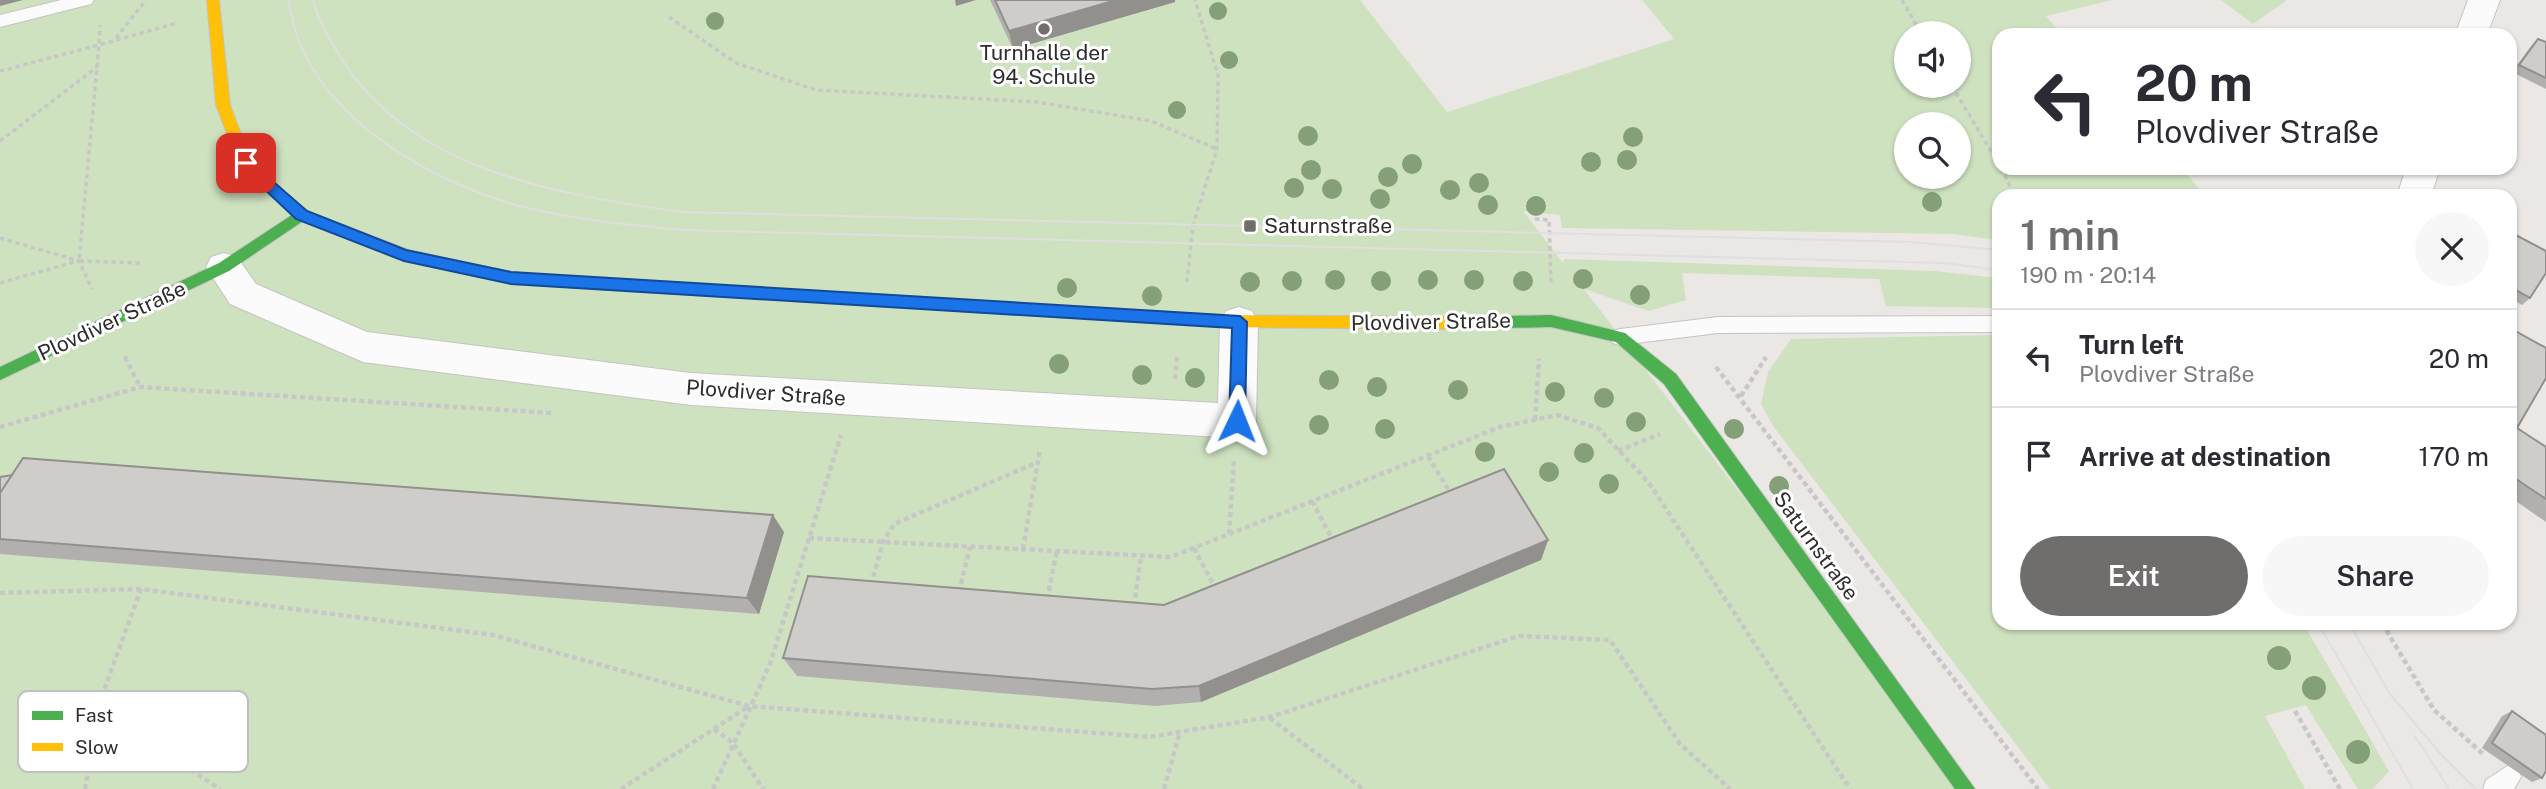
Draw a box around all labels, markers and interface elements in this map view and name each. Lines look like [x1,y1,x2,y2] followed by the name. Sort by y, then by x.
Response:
[1036,21,1052,37] marker: Turnhalle der 94. Schule
[1894,21,1971,189] map controls
[1894,21,1971,98] button: sound
[980,40,1108,89] place label: Turnhalle der 94. Schule
[2135,54,2253,112] text: 20 m
[2020,56,2111,147] icon: left
[1894,112,1971,189] button: search
[2135,113,2379,150] text: Plovdiver Straße
[216,133,276,193] pin
[227,144,265,182] icon: arrive
[2020,210,2120,259] text: 1 min
[2415,212,2489,286] button: close
[1264,213,1392,238] place label: Saturnstraße
[1242,218,1258,234] marker: Saturnstraße
[2020,261,2156,288] text: 190 m · 20:14
[34,275,190,366] street label: Plovdiver Straße
[1351,308,1511,335] street label: Plovdiver Straße
[2079,329,2184,360] text: Turn left
[2020,339,2058,377] icon: left
[2429,343,2489,374] text: 20 m
[2079,360,2255,387] text: Plovdiver Straße
[685,374,847,411] street label: Plovdiver Straße
[1200,384,1274,458] position arrow
[2020,437,2058,475] icon: arrive
[2079,441,2331,472] text: Arrive at destination
[2419,441,2489,472] text: 170 m
[1769,487,1864,605] street label: Saturnstraße
[2020,536,2248,616] button: Exit
[2262,536,2489,616] button: Share
[18,691,248,772] legend
[75,704,113,726] text: Fast
[75,736,119,758] text: Slow

